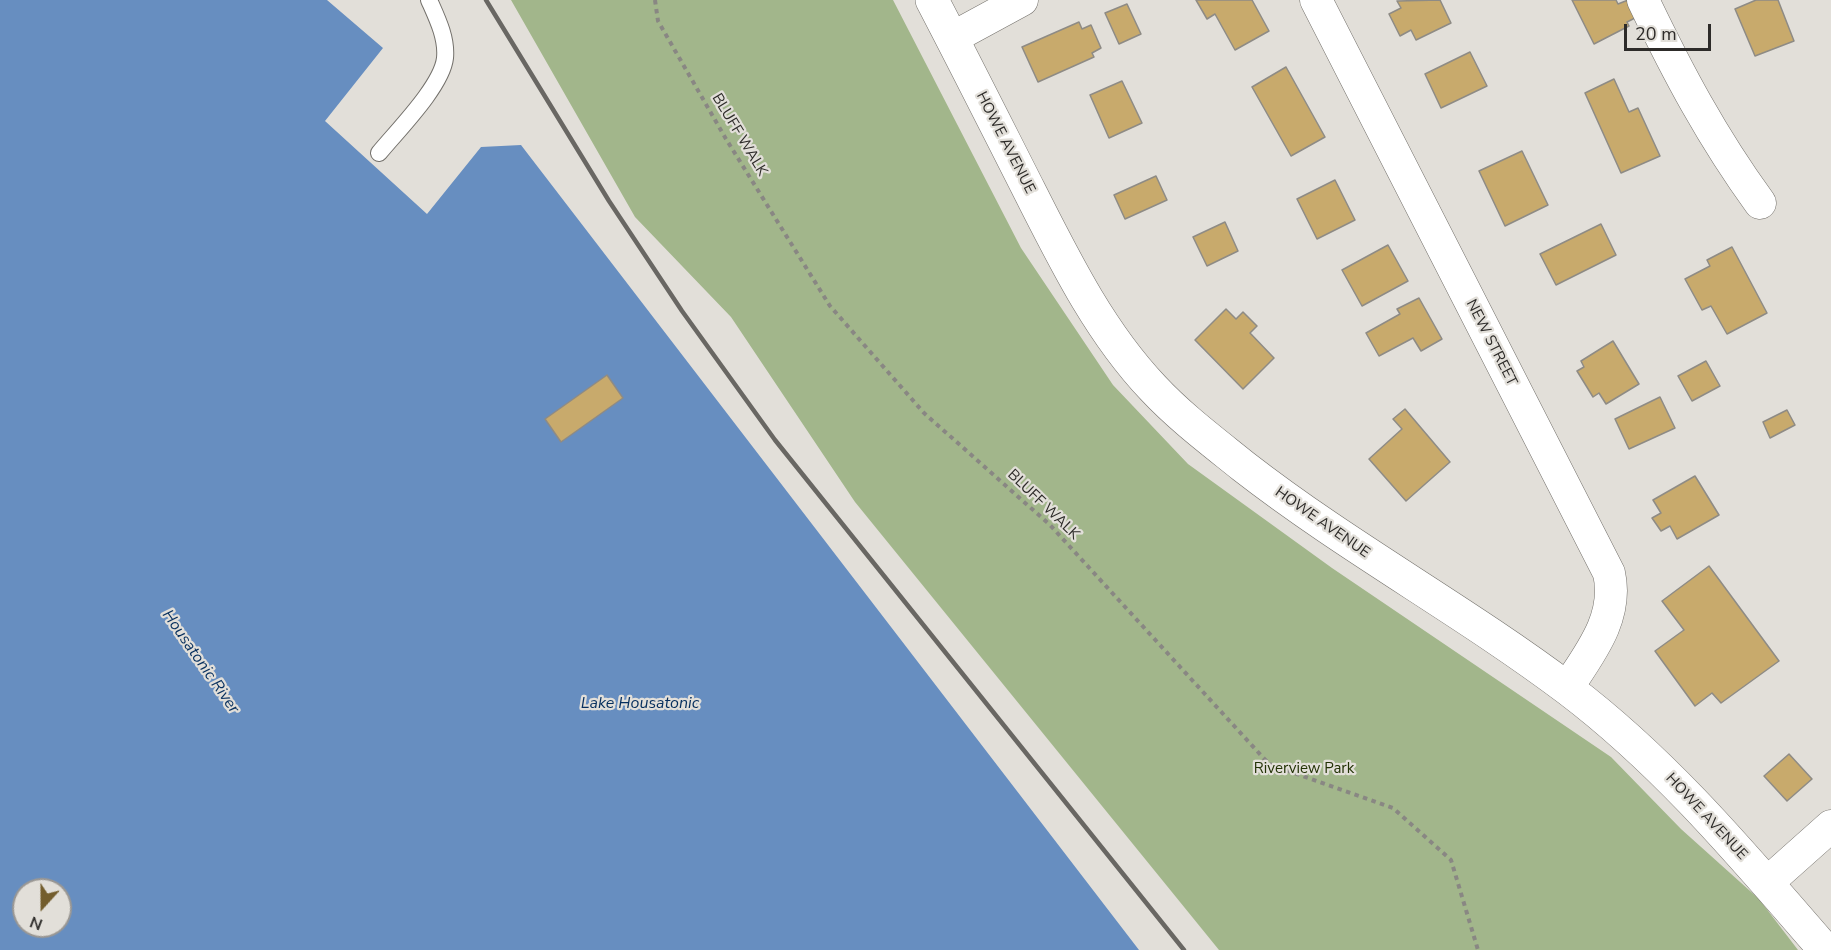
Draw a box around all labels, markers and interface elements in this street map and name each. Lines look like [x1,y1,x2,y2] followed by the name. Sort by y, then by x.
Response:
[1627,12,1714,50] scale bar
[1635,22,1677,46] text: 20 m
[972,89,1038,197] street label: HOWE AVENUE
[707,90,771,180] street label: BLUFF WALK
[1462,297,1520,389] street label: NEW STREET
[1003,466,1083,544] street label: BLUFF WALK
[1271,484,1373,562] street label: HOWE AVENUE
[157,607,243,717] water label: Housatonic River
[581,694,699,714] water label: Lake Housatonic
[1254,760,1354,778] park label: Riverview Park
[1661,770,1751,864] street label: HOWE AVENUE
[12,878,72,938] north arrow
[27,911,46,935] text: N

